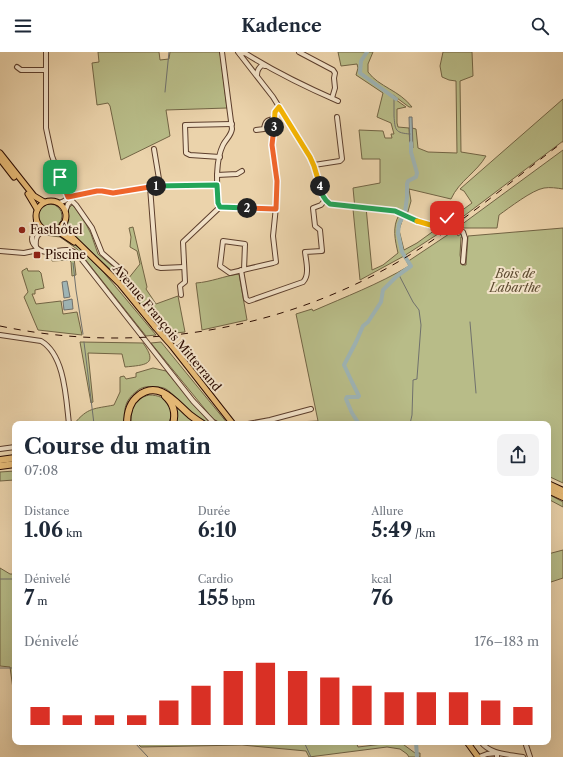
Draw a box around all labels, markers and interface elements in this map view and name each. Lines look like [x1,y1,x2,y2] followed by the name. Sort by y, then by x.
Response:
[12,15,34,37] icon: menu
[241,15,322,37] text: Kadence
[529,15,551,37] icon: search
[264,117,284,137] pin: 3
[271,120,277,134] text: 3
[43,160,77,194] pin
[49,166,71,188] icon: arrive
[146,176,166,196] pin: 1
[310,176,330,196] pin: 4
[154,179,158,193] text: 1
[317,179,323,193] text: 4
[237,198,257,218] pin: 2
[244,201,250,215] text: 2
[430,201,464,235] pin
[436,207,458,229] icon: check
[30,222,83,237] place label: Fasthôtel
[17,225,27,235] marker: Fasthôtel
[45,247,86,262] place label: Piscine
[32,250,42,260] marker: Piscine
[109,261,225,394] street label: Avenue François Mitterrand
[489,266,542,295] park label: Bois de Labarthe
[24,433,211,460] text: Course du matin
[497,434,539,476] button: share
[24,462,58,478] text: 07:08
[24,504,70,518] text: Distance
[198,504,230,518] text: Durée
[371,504,403,518] text: Allure
[24,518,63,542] text: 1.06
[198,518,237,542] text: 6:10
[371,518,412,542] text: 5:49
[63,526,83,540] text: km
[412,526,436,540] text: /km
[24,572,70,586] text: Dénivelé
[198,572,233,586] text: Cardio
[371,572,392,586] text: kcal
[24,586,34,610] text: 7
[198,586,229,610] text: 155
[371,586,393,610] text: 76
[34,594,48,608] text: m
[229,594,255,608] text: bpm
[24,633,79,649] text: Dénivelé
[474,633,539,649] text: 176–183 m

